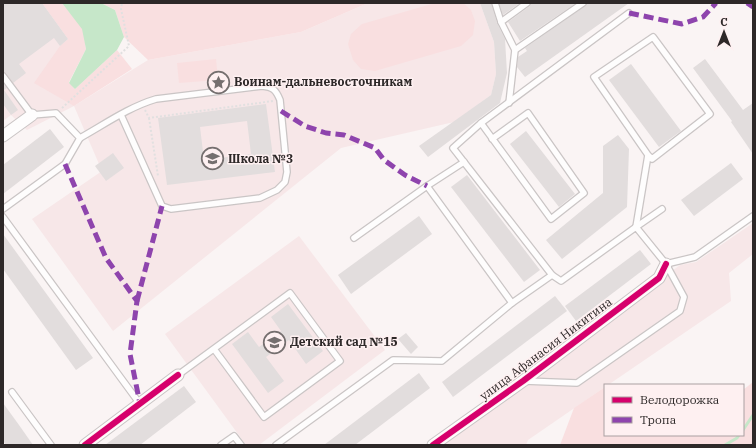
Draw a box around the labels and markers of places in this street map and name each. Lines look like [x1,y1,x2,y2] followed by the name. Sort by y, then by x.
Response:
[206,69,232,95] place icon: Воинам-дальневосточникам
[234,74,412,89] place label: Воинам-дальневосточникам
[199,146,225,172] school or university icon: Школа №3
[228,151,293,166] place label: Школа №3
[262,329,288,355] school or university icon: Детский сад №15
[290,334,398,349] place label: Детский сад №15

